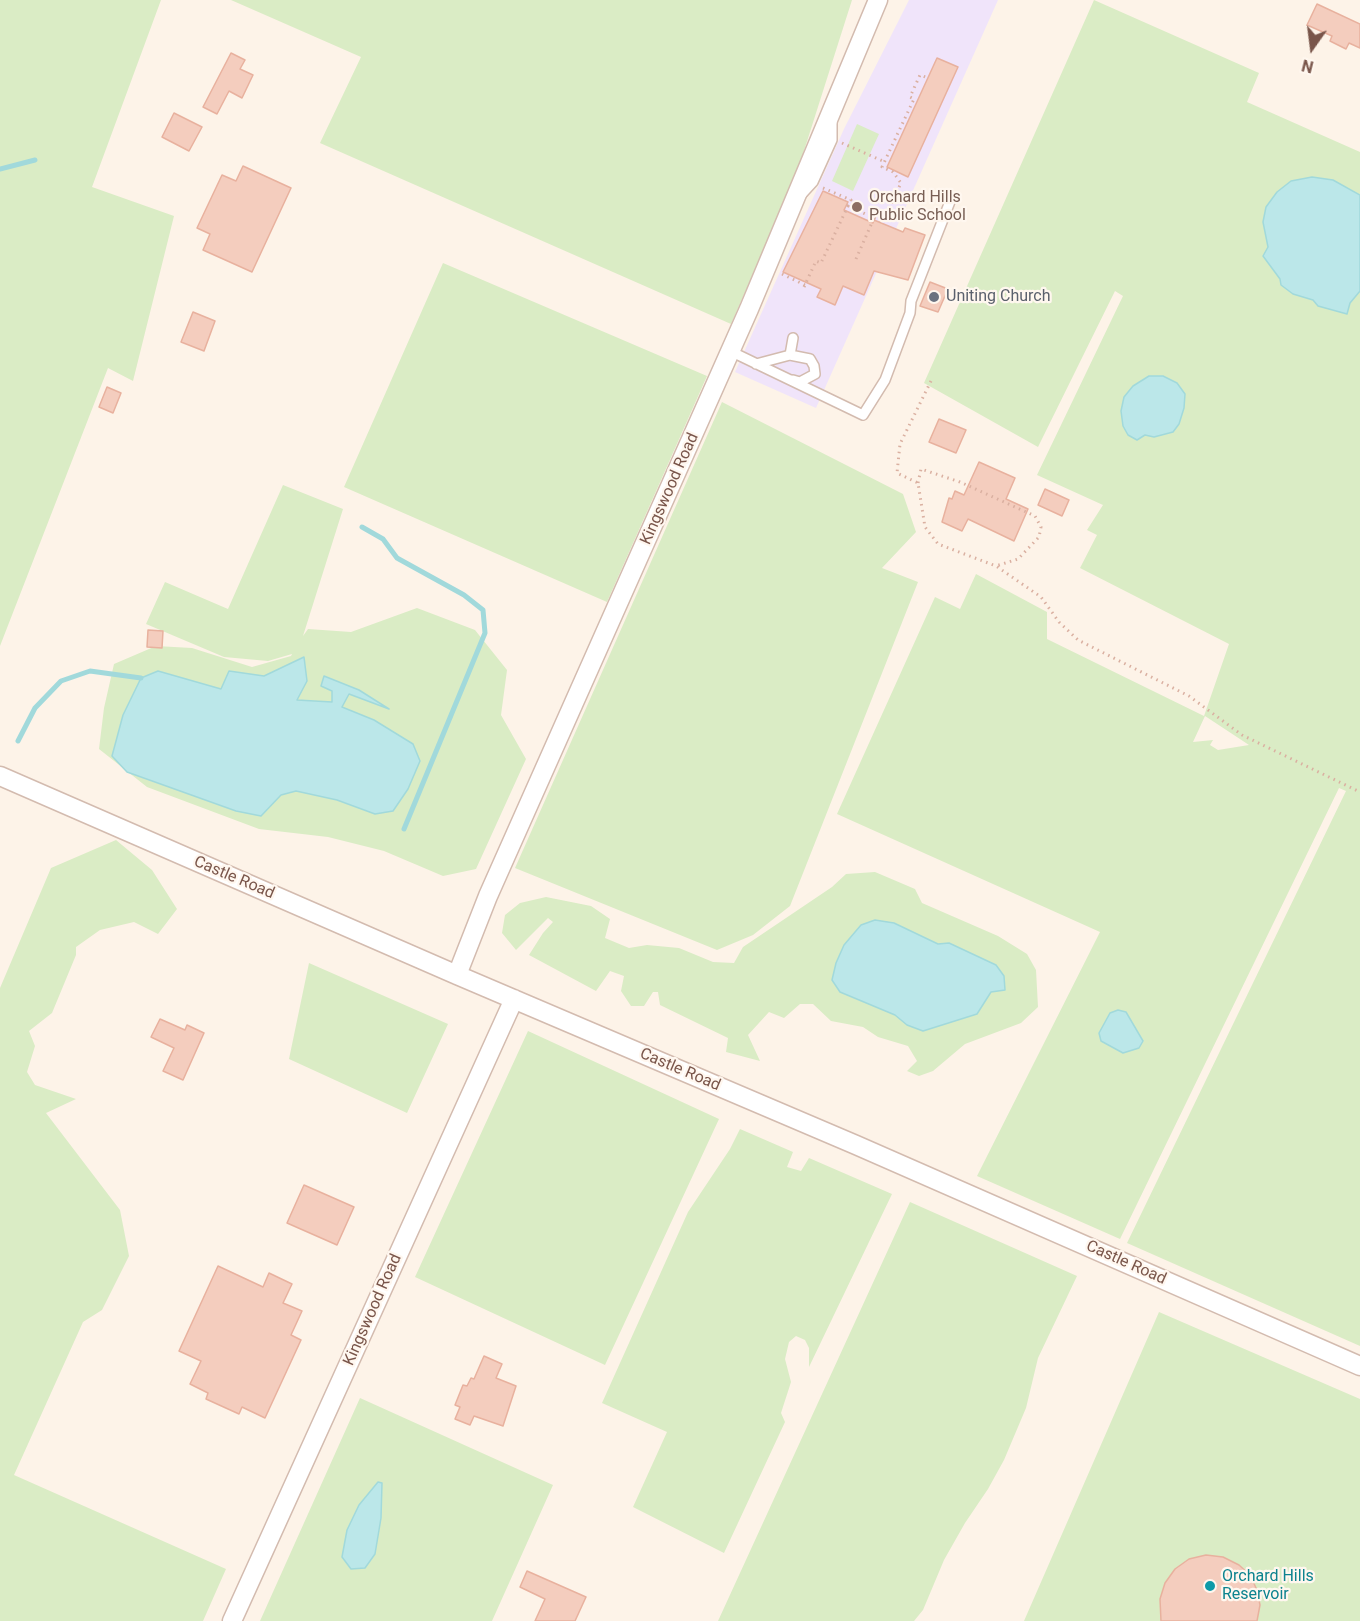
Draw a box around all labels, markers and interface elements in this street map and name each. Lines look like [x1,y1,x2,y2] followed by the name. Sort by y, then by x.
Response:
[1282,18,1342,78] north arrow
[1300,55,1315,77] text: N
[869,188,966,226] place label: Orchard Hills Public School
[850,200,864,214] marker: Orchard Hills Public School
[946,287,1051,307] place label: Uniting Church
[927,290,941,304] marker: Uniting Church
[637,430,703,548] street label: Kingswood Road
[191,852,277,904] street label: Castle Road
[637,1044,723,1096] street label: Castle Road
[1083,1237,1169,1289] street label: Castle Road
[340,1251,406,1369] street label: Kingswood Road
[1222,1567,1314,1605] place label: Orchard Hills Reservoir
[1203,1579,1217,1593] marker: Orchard Hills Reservoir

